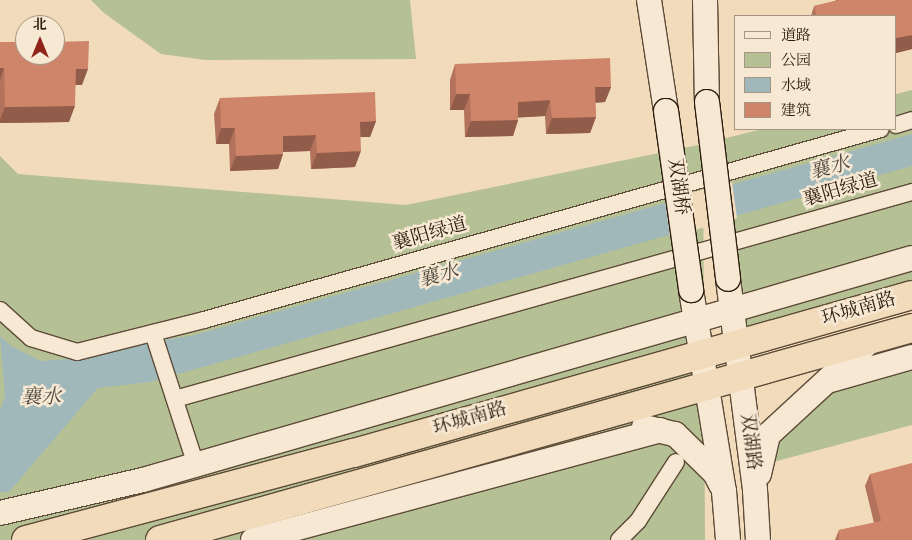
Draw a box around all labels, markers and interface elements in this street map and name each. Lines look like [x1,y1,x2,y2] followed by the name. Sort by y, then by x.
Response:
[15,15,65,65] north arrow
[734,15,897,130] legend
[33,16,47,36] text: 北
[781,26,811,47] text: 道路
[781,51,811,72] text: 公园
[781,76,811,97] text: 水域
[781,101,811,122] text: 建筑
[808,152,852,186] water label: 襄水
[662,157,692,217] street label: 双湖桥
[801,170,881,212] street label: 襄阳绿道
[390,214,470,256] street label: 襄阳绿道
[417,260,461,294] water label: 襄水
[819,289,899,331] street label: 环城南路
[21,386,61,410] water label: 襄水
[430,399,510,441] street label: 环城南路
[734,412,764,472] street label: 双湖路

